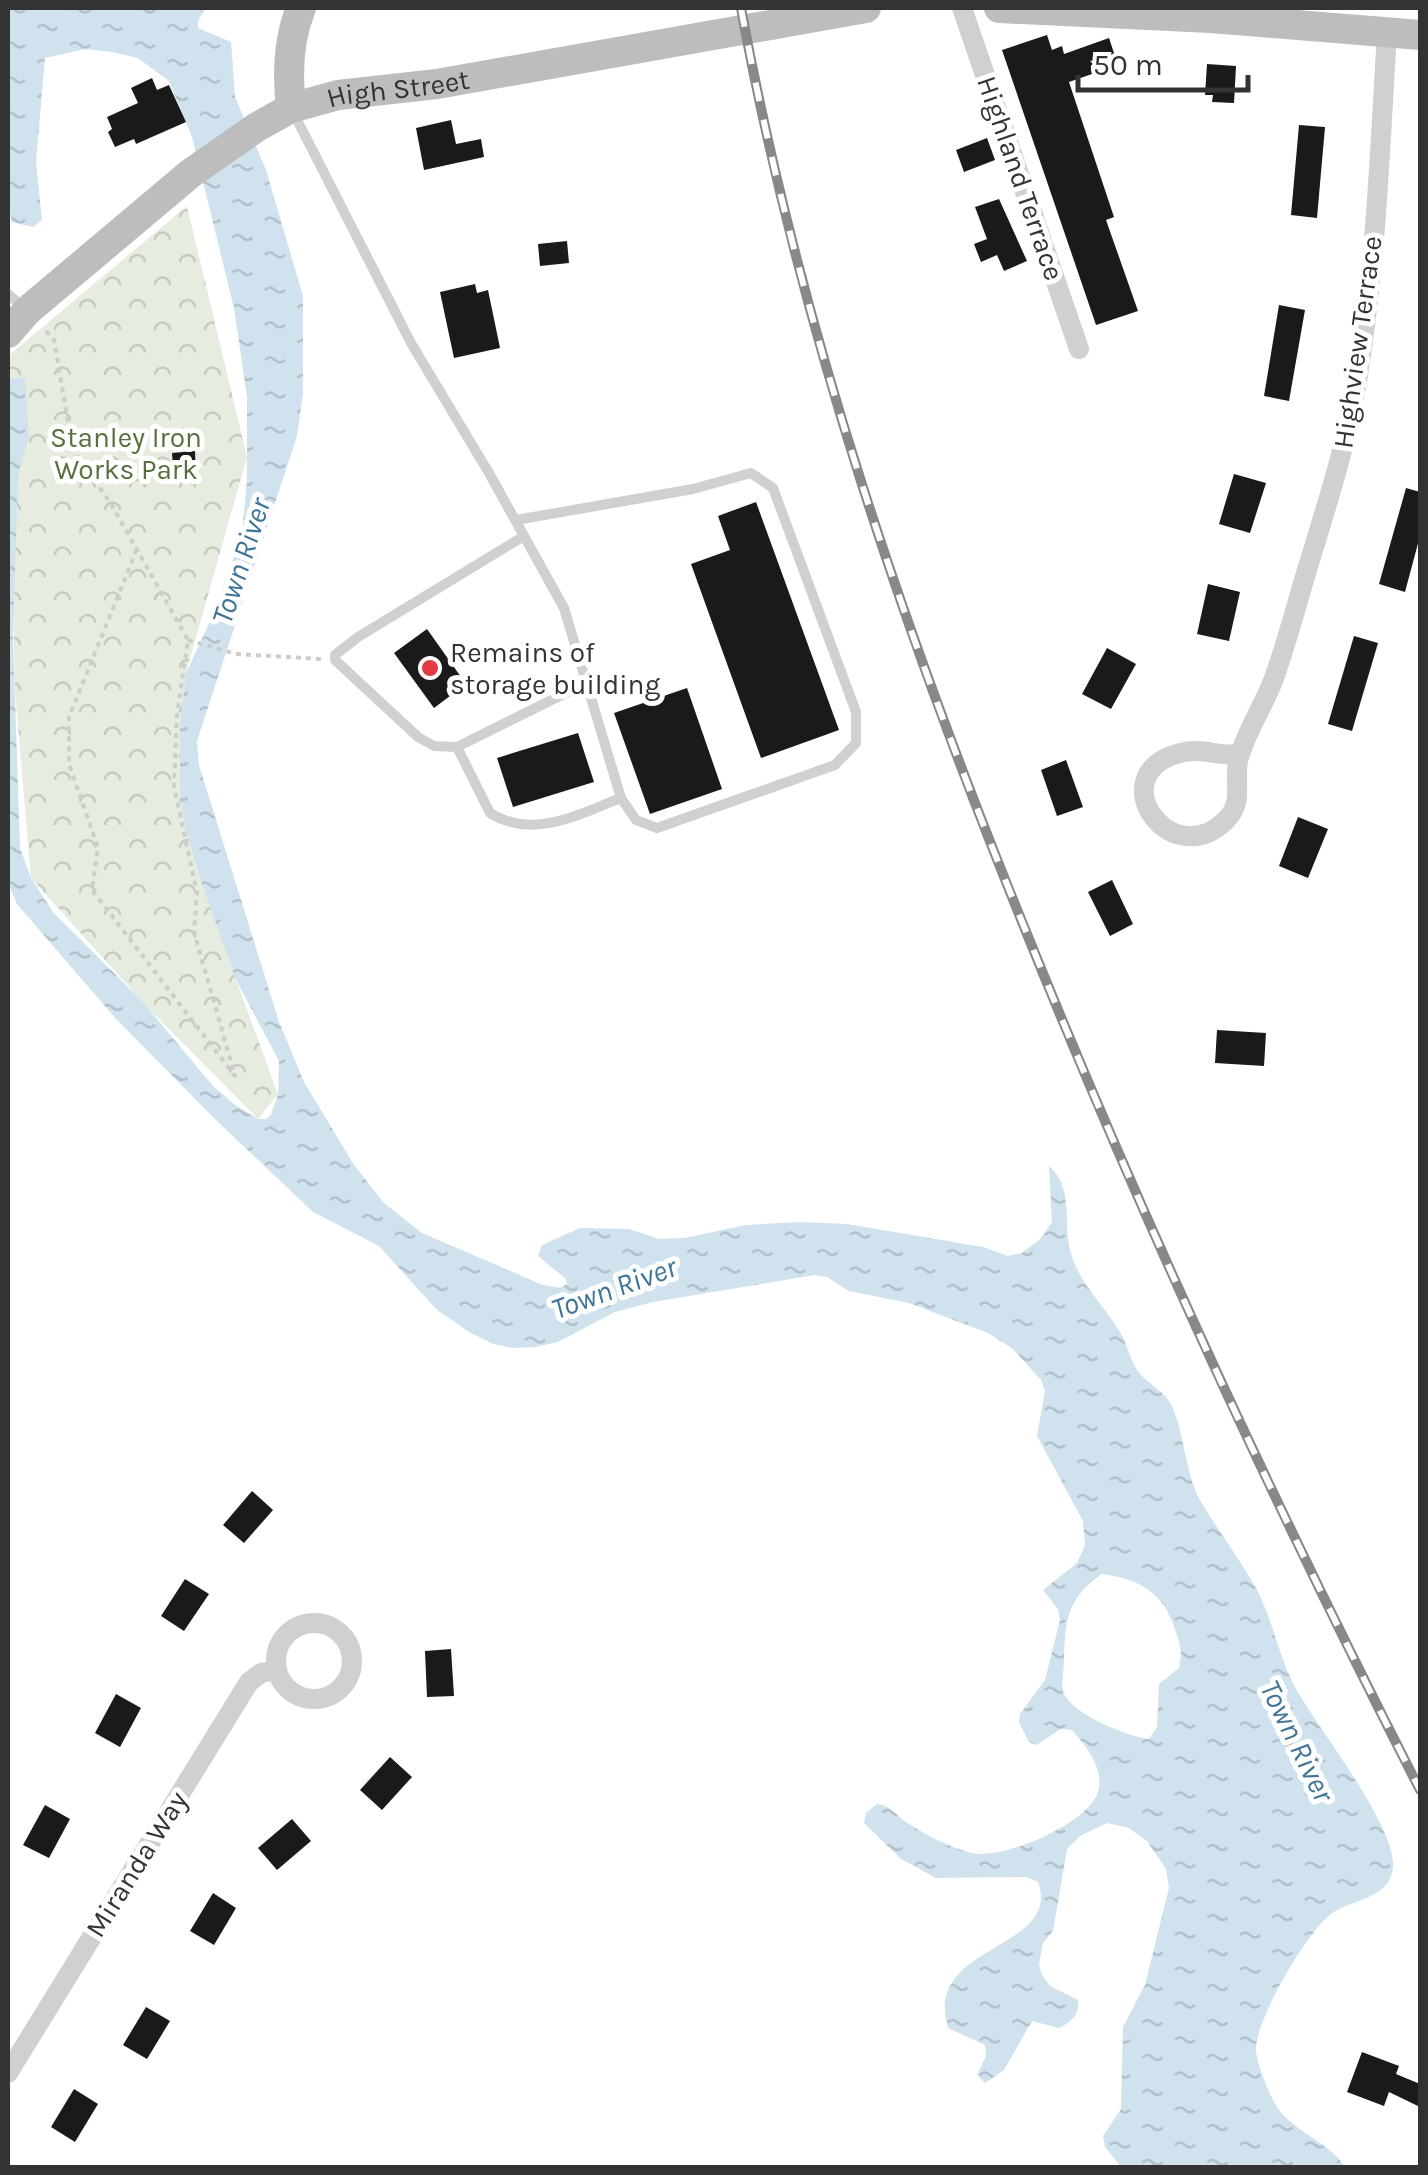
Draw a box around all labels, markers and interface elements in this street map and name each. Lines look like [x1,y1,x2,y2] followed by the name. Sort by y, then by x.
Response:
[1078,30,1248,92] scale bar
[1093,47,1163,83] text: 50 m
[323,63,472,114] street label: High Street
[970,72,1071,285] street label: Highland Terrace
[1326,234,1389,450] street label: Highview Terrace
[50,421,202,486] park label: Stanley Iron Works Park
[204,492,279,629] water label: Town River
[450,636,660,701] place label: Remains of storage building
[419,657,441,679] marker: Remains of storage building
[546,1248,683,1327] water label: Town River
[1252,1674,1343,1809] water label: Town River
[79,1785,194,1943] street label: Miranda Way

